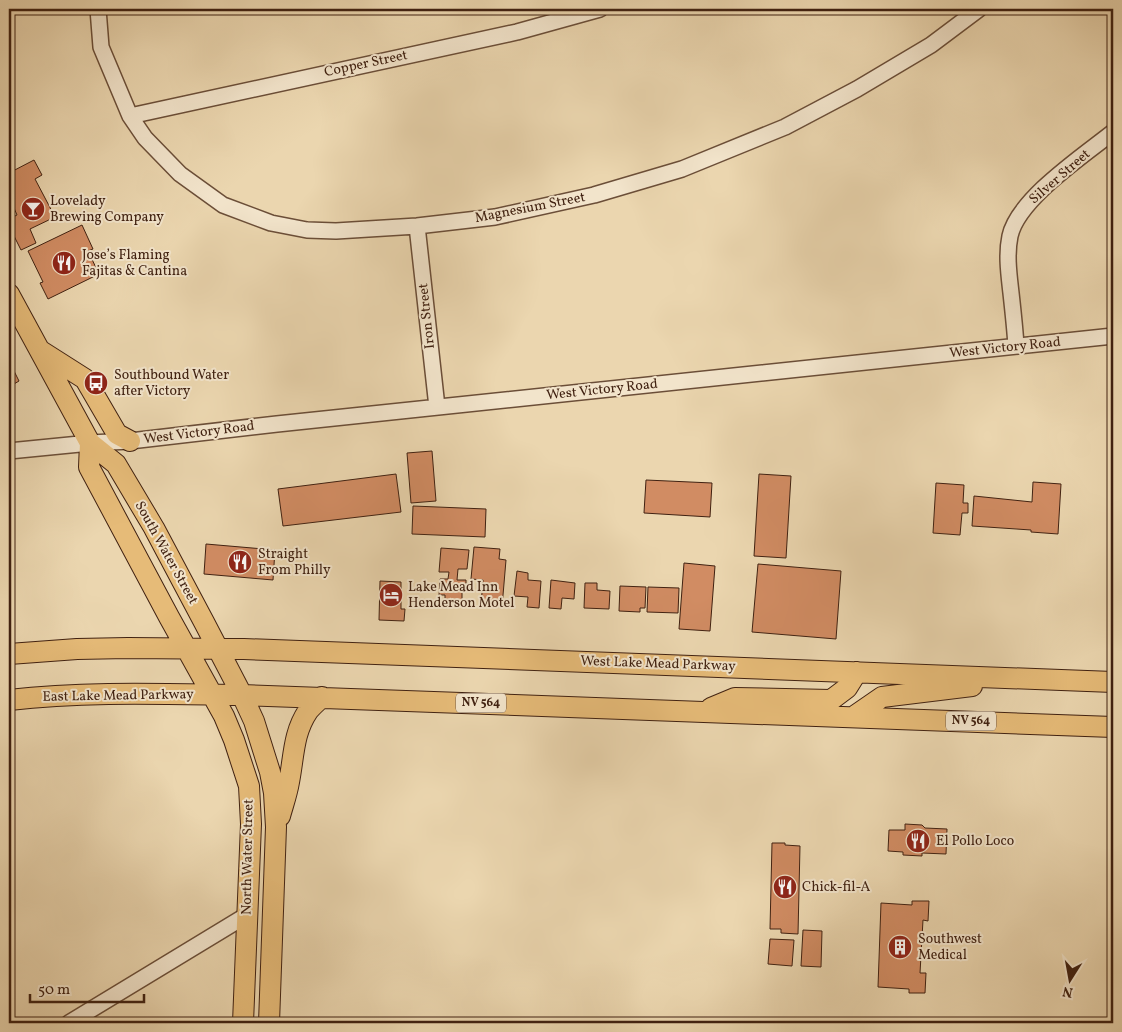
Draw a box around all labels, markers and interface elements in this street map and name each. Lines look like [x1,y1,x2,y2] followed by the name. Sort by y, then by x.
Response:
[323,46,409,82] street label: Copper Street
[1025,145,1095,209] street label: Silver Street
[473,188,587,228] street label: Magnesium Street
[50,192,164,227] place label: Lovelady Brewing Company
[20,196,46,222] bar icon: Lovelady Brewing Company
[82,246,187,281] place label: Jose’s Flaming Fajitas & Cantina
[51,250,77,276] restaurant icon: Jose’s Flaming Fajitas & Cantina
[414,282,440,350] street label: Iron Street
[948,333,1062,363] street label: West Victory Road
[114,366,229,401] place label: Southbound Water after Victory
[83,370,109,396] bus stop icon: Southbound Water after Victory
[545,375,659,405] street label: West Victory Road
[142,417,256,449] street label: West Victory Road
[130,498,202,608] street label: South Water Street
[258,545,331,580] place label: Straight From Philly
[227,549,253,575] restaurant icon: Straight From Philly
[408,578,514,613] place label: Lake Mead Inn Henderson Motel
[378,582,404,608] hotel icon: Lake Mead Inn Henderson Motel
[580,652,736,676] street label: West Lake Mead Parkway
[42,685,194,707] street label: East Lake Mead Parkway
[456,694,506,712] road number: NV 564
[946,711,996,730] road number: NV 564
[237,799,259,915] street label: North Water Street
[905,828,931,854] restaurant icon: El Pollo Loco
[936,832,1014,851] place label: El Pollo Loco
[772,874,798,900] restaurant icon: Chick-fil-A
[802,878,871,897] place label: Chick-fil-A
[918,930,982,965] place label: Southwest Medical
[887,934,913,960] building icon: Southwest Medical
[1044,954,1094,1004] north arrow
[30,972,144,1004] scale bar
[38,980,70,1001] text: 50 m
[1061,981,1075,1002] text: N

